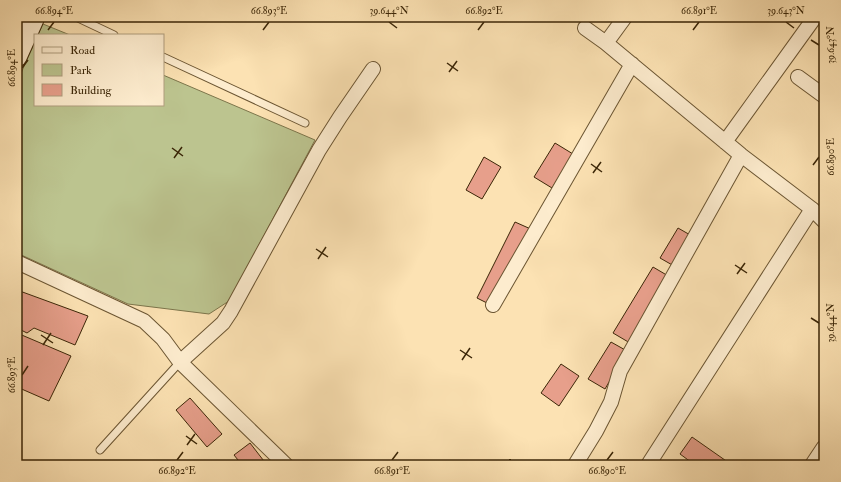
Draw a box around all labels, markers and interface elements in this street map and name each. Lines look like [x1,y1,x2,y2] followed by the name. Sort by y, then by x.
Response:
[35,5,73,17] text: 66.894°E
[251,5,287,17] text: 66.893°E
[369,5,409,17] text: 39.644°N
[465,5,503,17] text: 66.892°E
[681,5,717,17] text: 66.891°E
[767,5,805,17] text: 39.643°N
[825,26,837,64] text: 39.643°N
[34,34,164,106] legend
[70,43,95,58] text: Road
[6,49,18,87] text: 66.894°E
[70,63,92,78] text: Park
[70,83,113,98] text: Building
[825,138,837,176] text: 66.890°E
[825,303,837,343] text: 39.644°N
[6,357,18,393] text: 66.893°E
[158,465,196,477] text: 66.892°E
[374,465,410,477] text: 66.891°E
[588,465,626,477] text: 66.890°E

